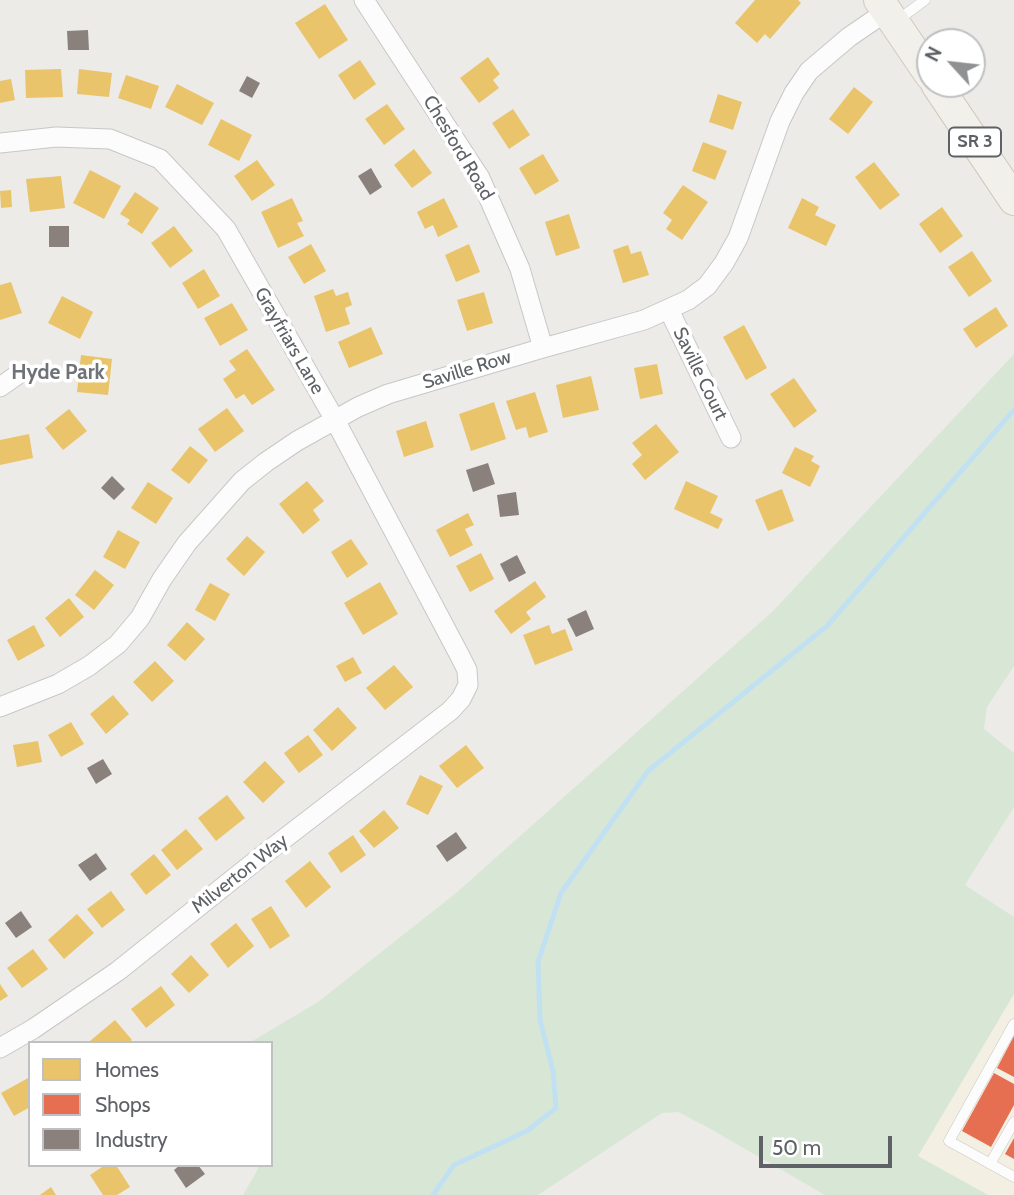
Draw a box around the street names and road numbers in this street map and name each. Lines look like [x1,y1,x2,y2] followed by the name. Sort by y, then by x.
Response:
[418,92,498,204] street label: Chesford Road
[949,127,1001,156] road number: SR 3
[249,284,329,398] street label: Grayfriars Lane
[668,324,732,424] street label: Saville Court
[420,346,514,394] street label: Saville Row
[187,829,293,919] street label: Milverton Way

